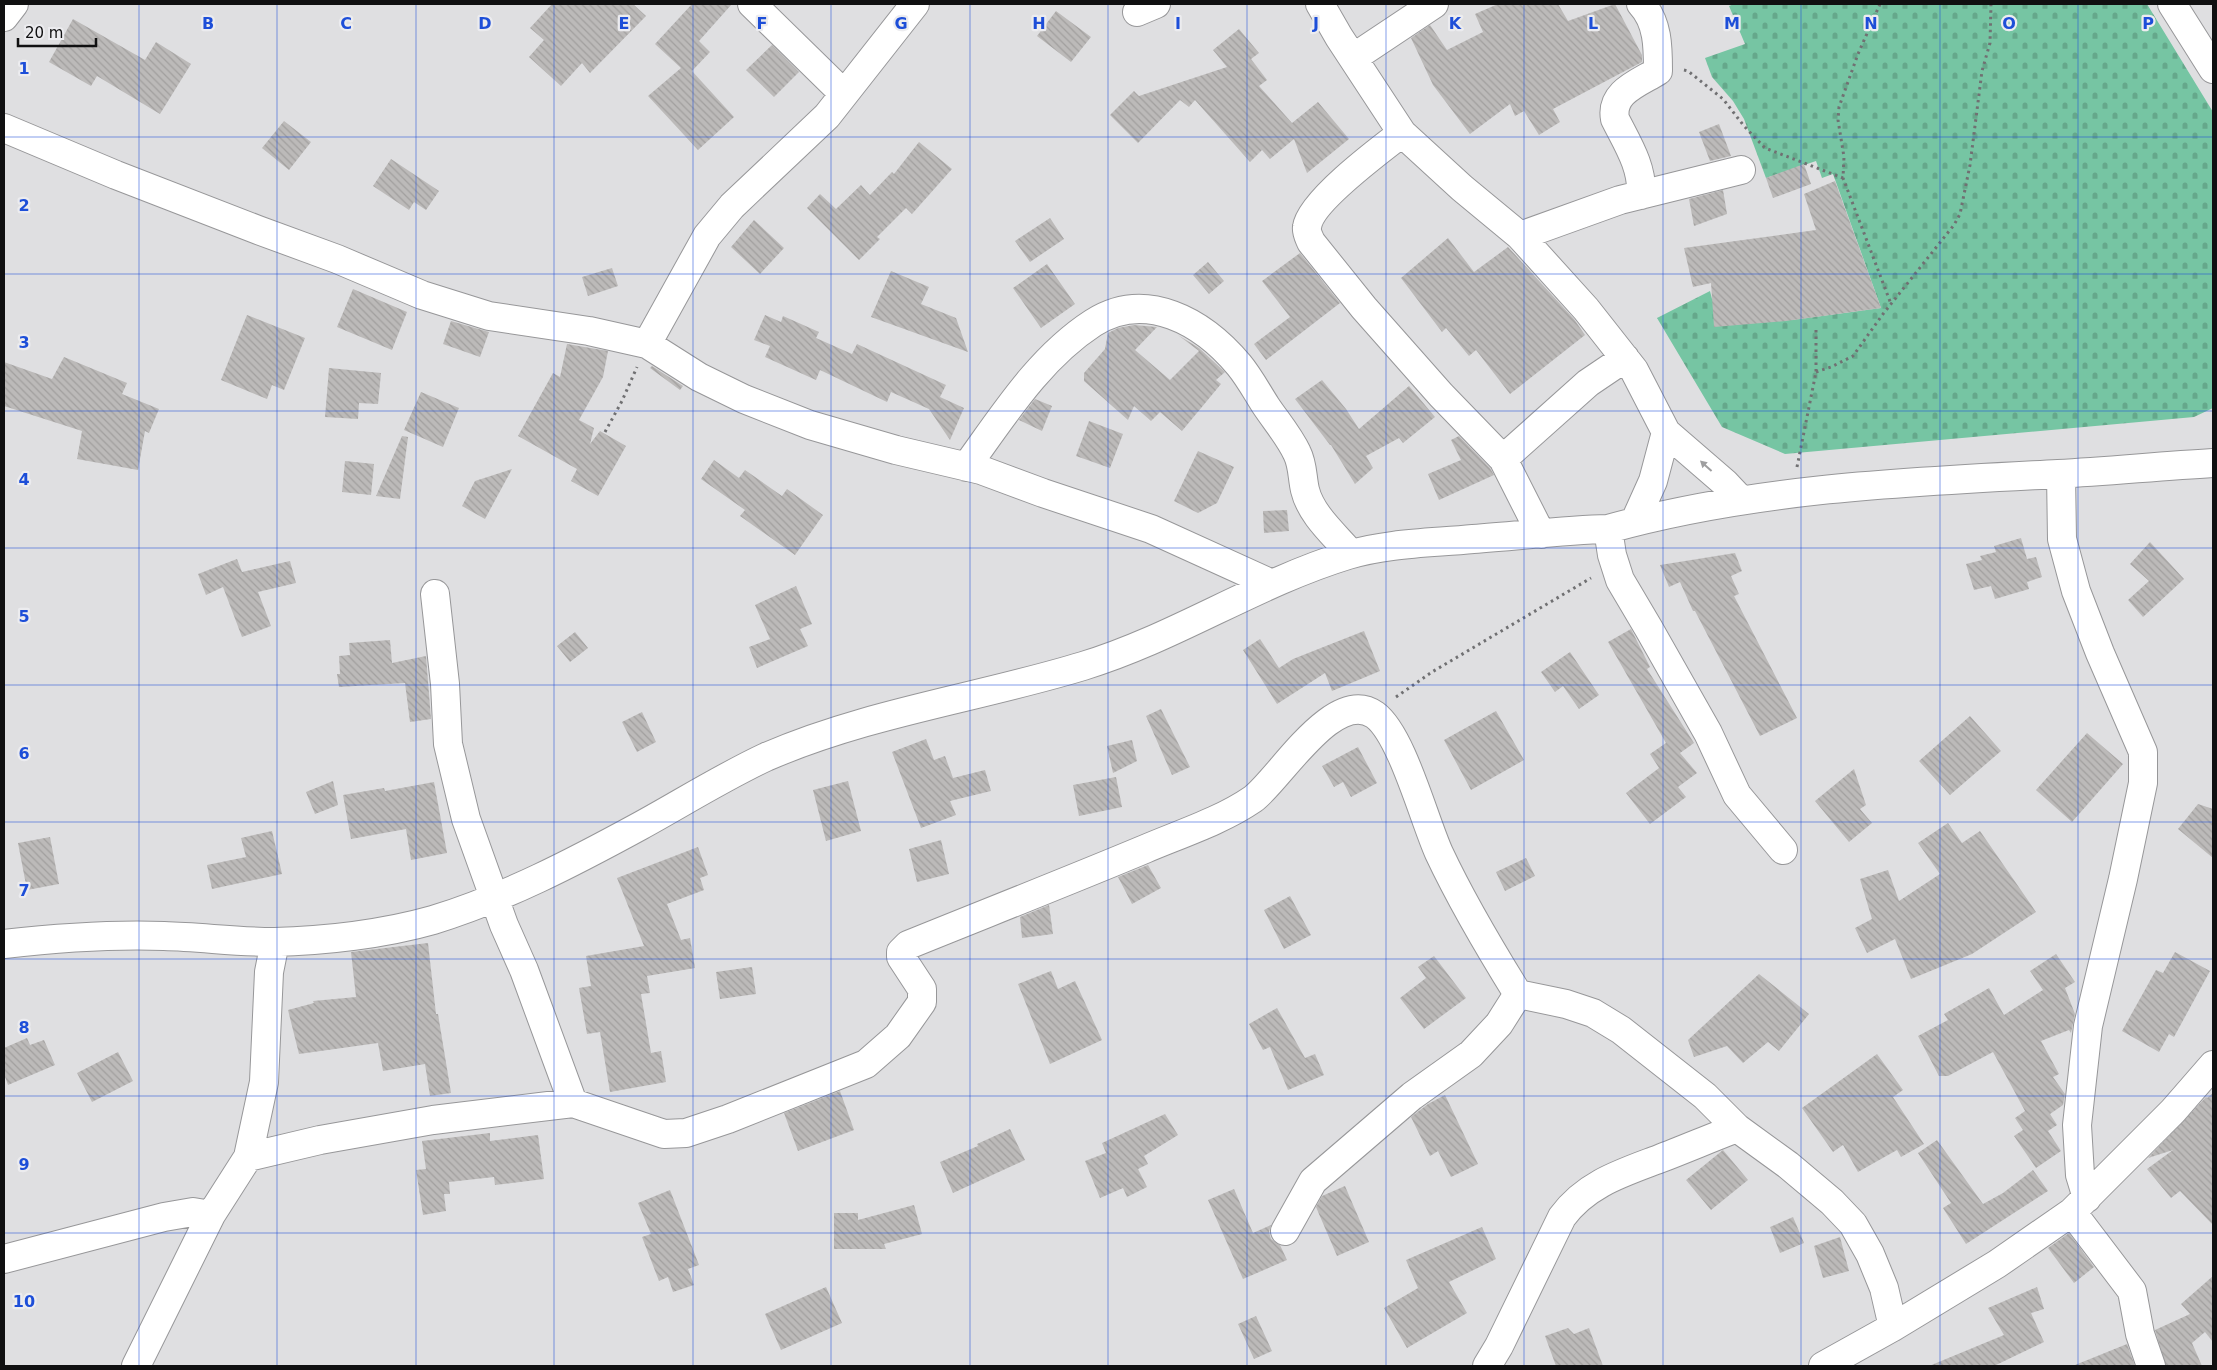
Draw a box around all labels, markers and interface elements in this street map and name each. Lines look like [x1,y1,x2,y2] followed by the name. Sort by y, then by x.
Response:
[202,14,214,33] text: B
[340,14,352,33] text: C
[478,14,492,33] text: D
[619,14,629,33] text: E
[757,14,767,33] text: F
[894,14,908,33] text: G
[1032,14,1046,33] text: H
[1175,14,1181,33] text: I
[1312,14,1319,33] text: J
[1449,14,1462,33] text: K
[1588,14,1598,33] text: L
[1724,14,1740,33] text: M
[1864,14,1878,33] text: N
[2002,14,2016,33] text: O
[2142,14,2154,33] text: P
[18,15,95,47] scale bar
[25,24,63,42] text: 20 m
[18,59,30,78] text: 1
[18,196,30,215] text: 2
[18,333,30,352] text: 3
[1700,460,1712,472] one-way arrow
[18,470,30,489] text: 4
[18,607,30,626] text: 5
[18,744,30,763] text: 6
[18,881,30,900] text: 7
[18,1018,30,1037] text: 8
[18,1155,30,1174] text: 9
[13,1292,35,1311] text: 10

